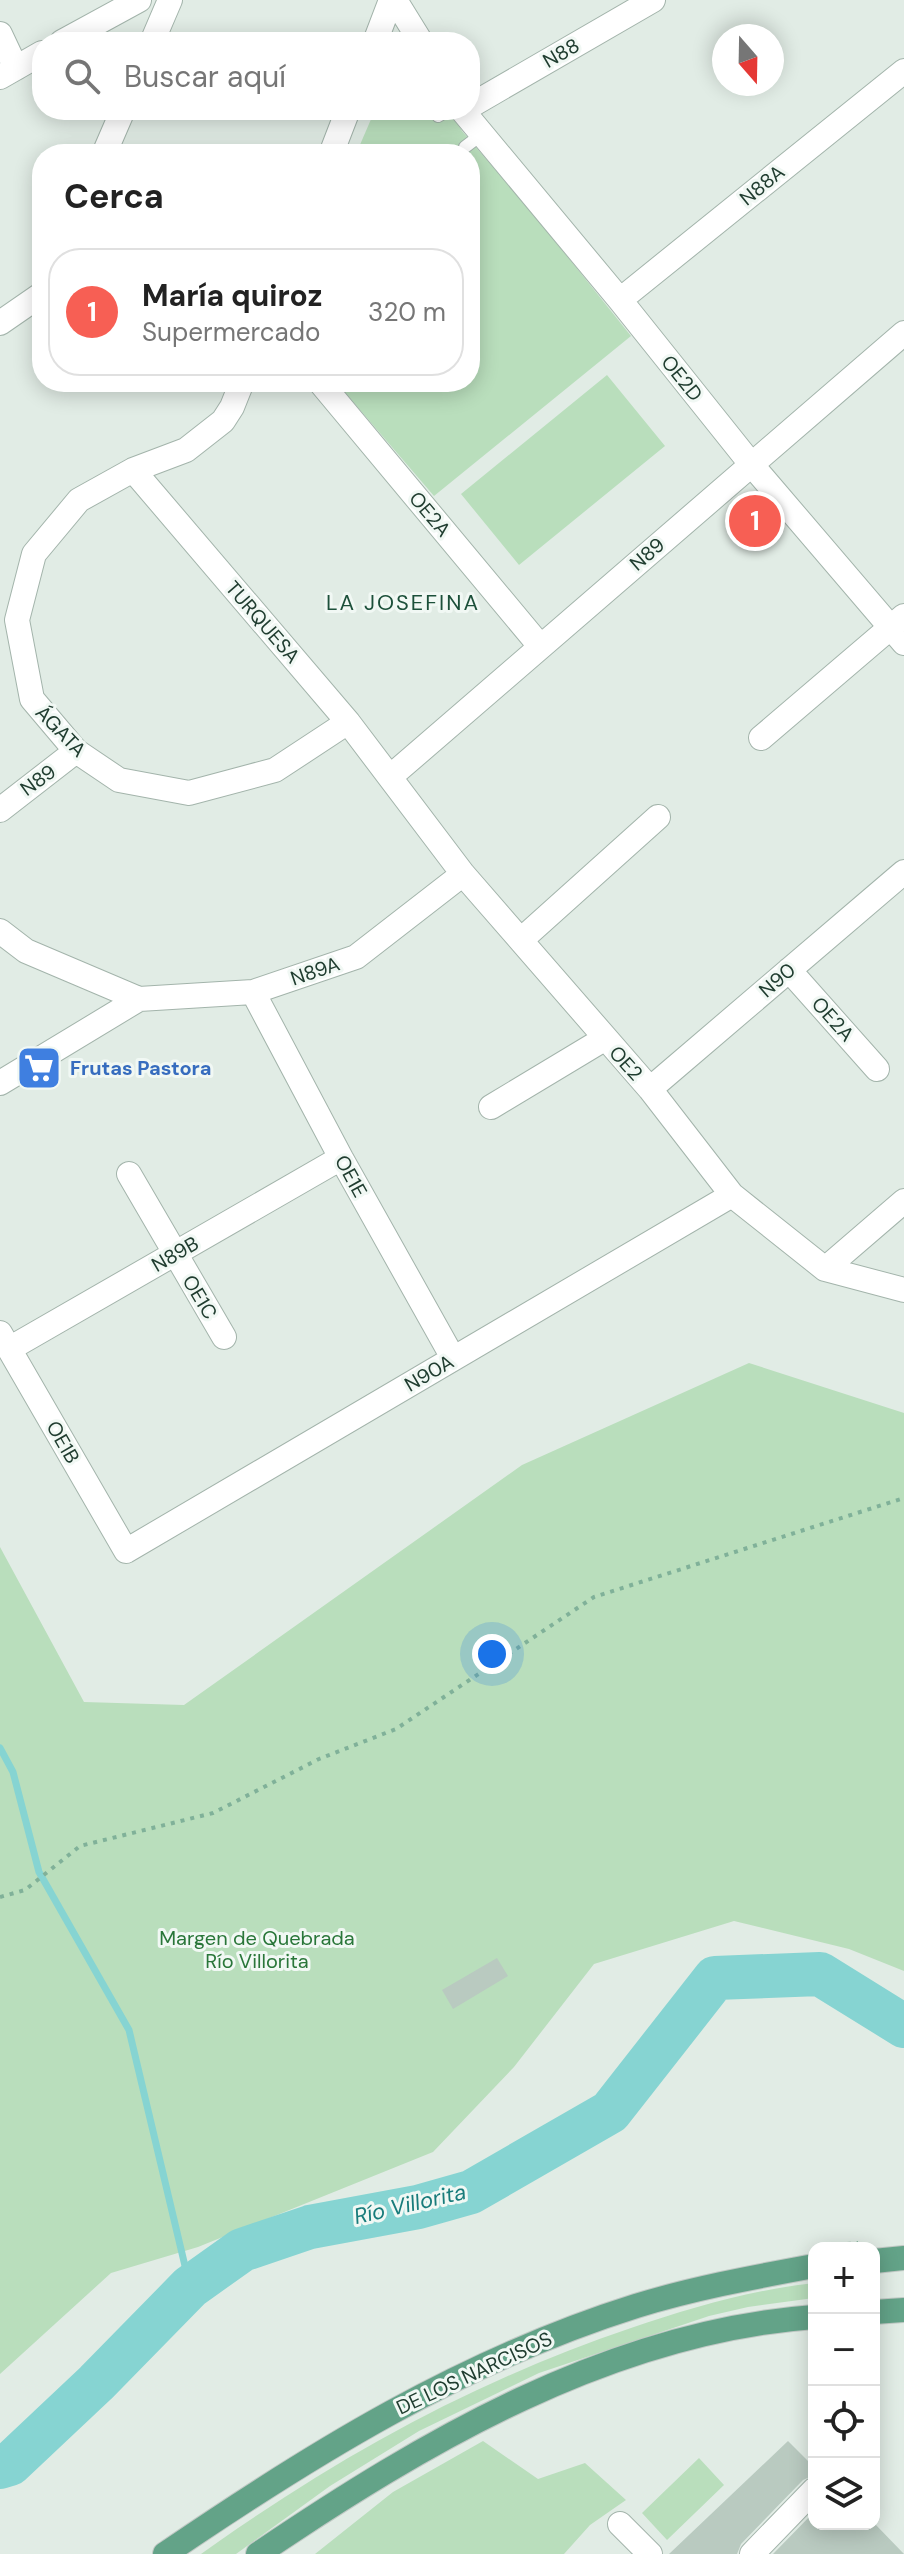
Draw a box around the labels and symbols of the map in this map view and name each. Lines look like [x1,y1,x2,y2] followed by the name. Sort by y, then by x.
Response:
[712,24,784,96] north arrow
[538,32,584,74] street label: N88
[734,159,790,211] street label: N88A
[656,350,708,406] street label: OE2D
[403,486,457,542] street label: OE2A
[729,491,781,551] pin: 1
[624,532,670,576] street label: N89
[220,575,306,669] street label: TURQUESA
[326,588,480,617] district label: LA JOSEFINA
[30,700,92,762] street label: ÁGATA
[15,758,61,802] street label: N89
[287,951,343,991] street label: N89A
[753,957,801,1003] street label: N90
[806,991,860,1047] street label: OE2A
[604,1040,648,1086] street label: OE2
[15,1044,63,1092] supermarket icon: Frutas Pastora
[70,1055,212,1081] place label: Frutas Pastora
[329,1150,373,1202] street label: OE1E
[147,1230,203,1278] street label: N89B
[177,1270,223,1324] street label: OE1C
[400,1349,458,1397] street label: N90A
[40,1416,86,1468] street label: OE1B
[472,1634,512,1674] your location
[159,1925,355,1974] park label: Margen de Quebrada Río Villorita
[351,2177,469,2231] water label: Río Villorita
[392,2326,556,2420] street label: DE LOS NARCISOS

